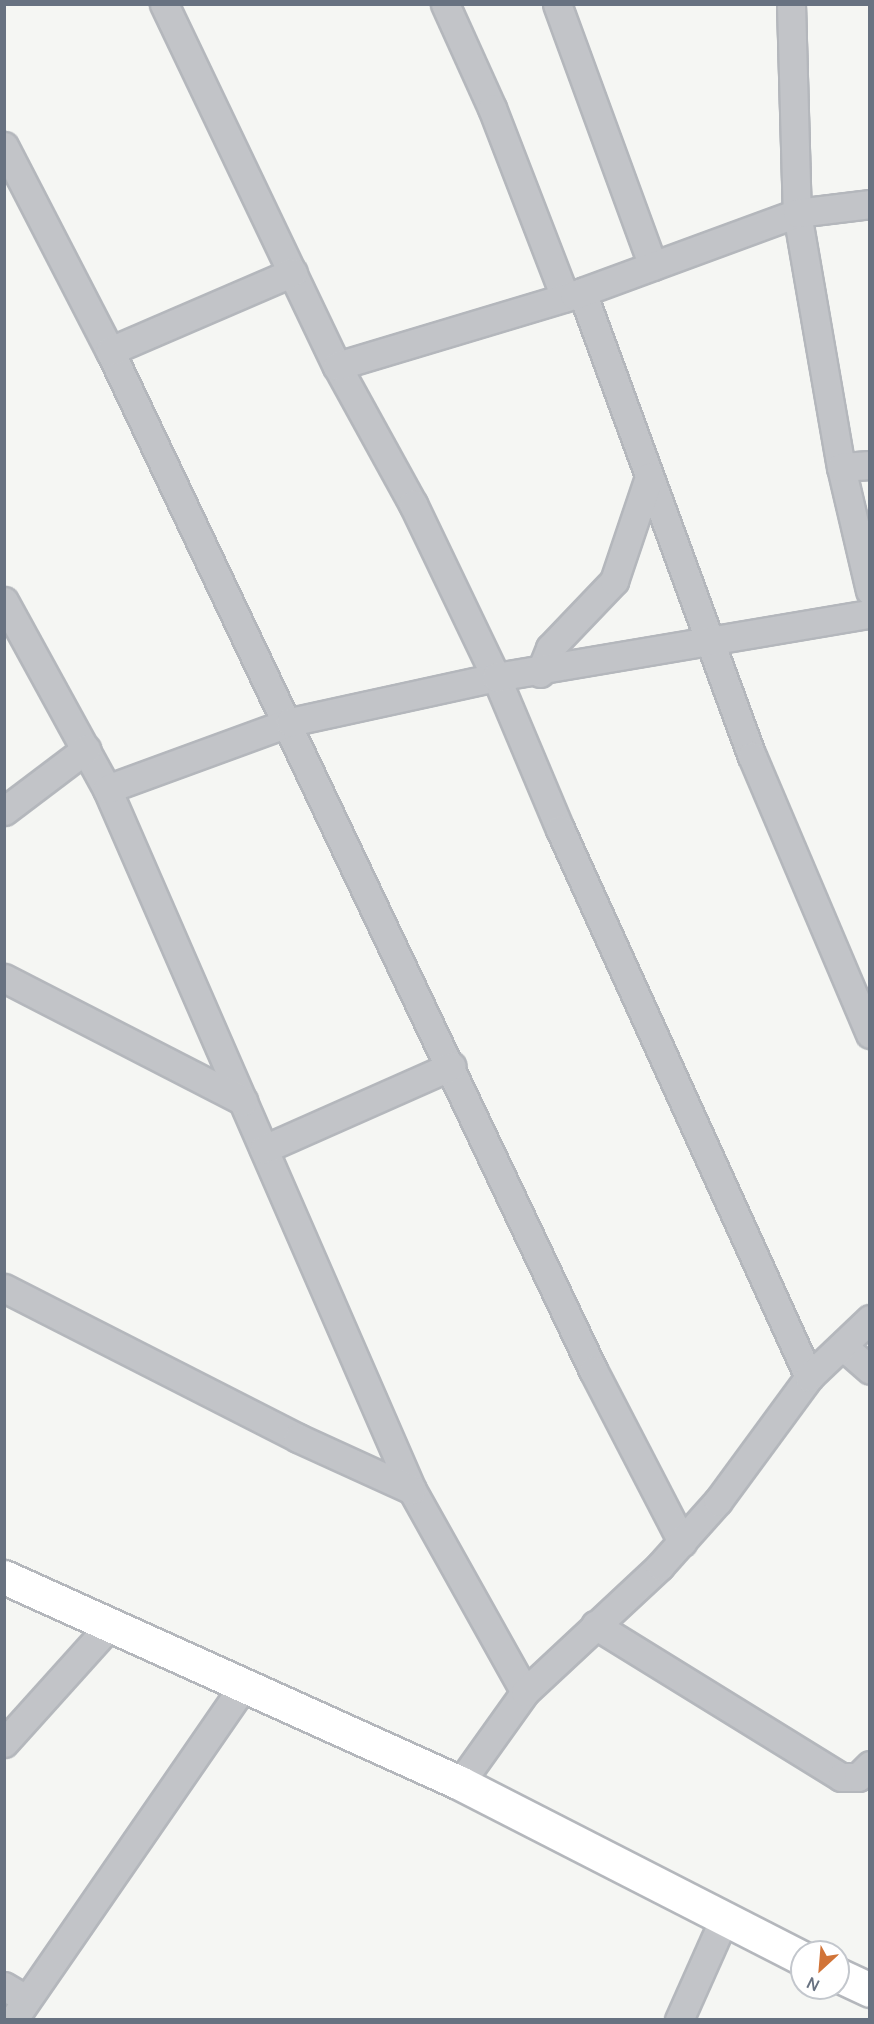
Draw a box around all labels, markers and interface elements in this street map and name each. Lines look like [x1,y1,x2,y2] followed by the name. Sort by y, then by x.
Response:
[790,1940,850,2000] north arrow
[803,1972,823,1997] text: N

